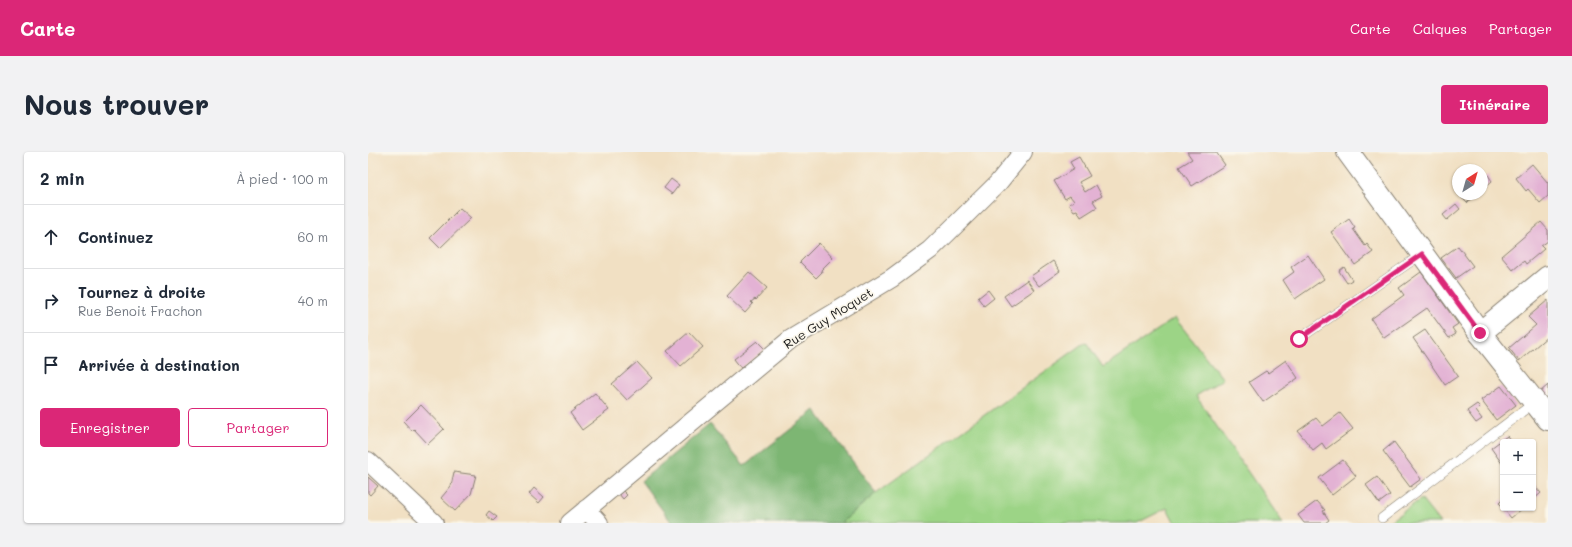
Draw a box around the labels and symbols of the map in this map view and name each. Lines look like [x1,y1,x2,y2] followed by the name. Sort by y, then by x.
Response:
[1452,164,1488,200] north arrow
[780,283,876,352] street label: Rue Guy Moquet
[1471,324,1489,342] route end
[1290,330,1308,348] route start

